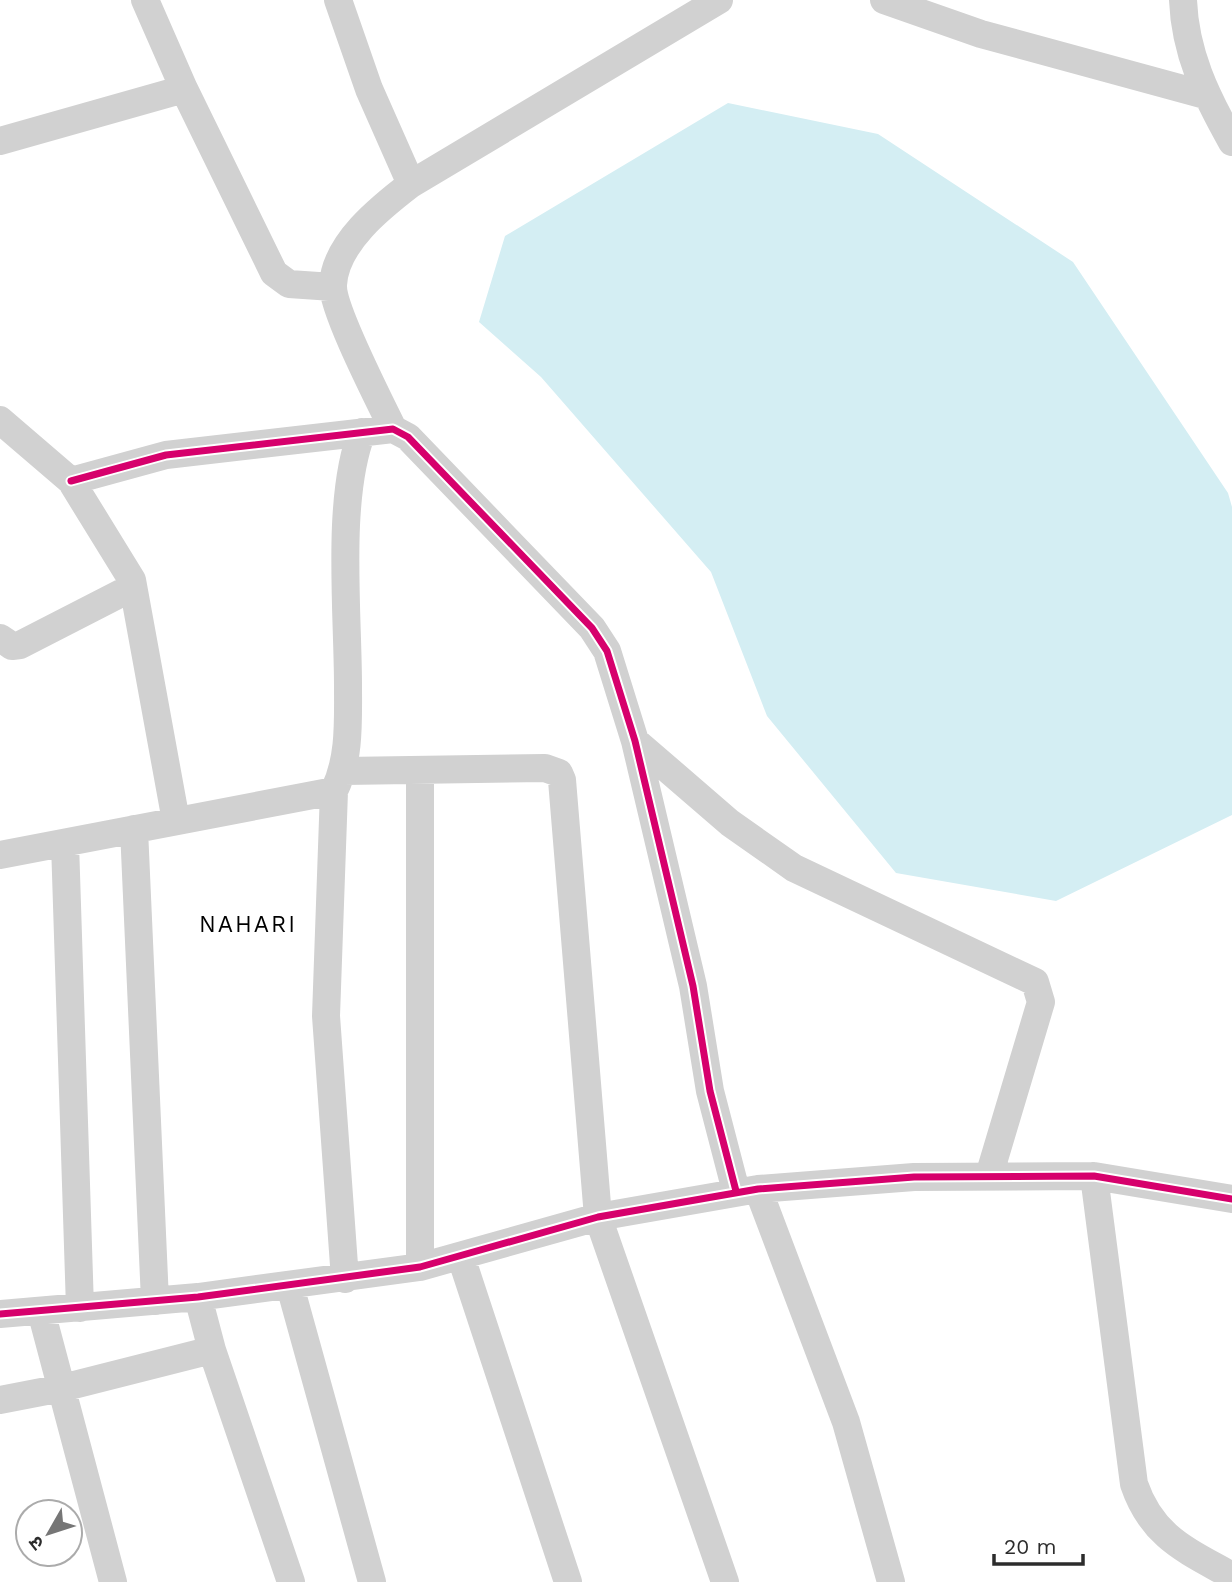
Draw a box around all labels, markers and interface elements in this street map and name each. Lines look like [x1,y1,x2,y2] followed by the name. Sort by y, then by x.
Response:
[199,911,297,938] district label: NAHARI
[14,1498,84,1568] north arrow
[994,1522,1083,1566] scale bar
[23,1531,49,1555] text: उ
[1004,1534,1056,1559] text: 20 m

